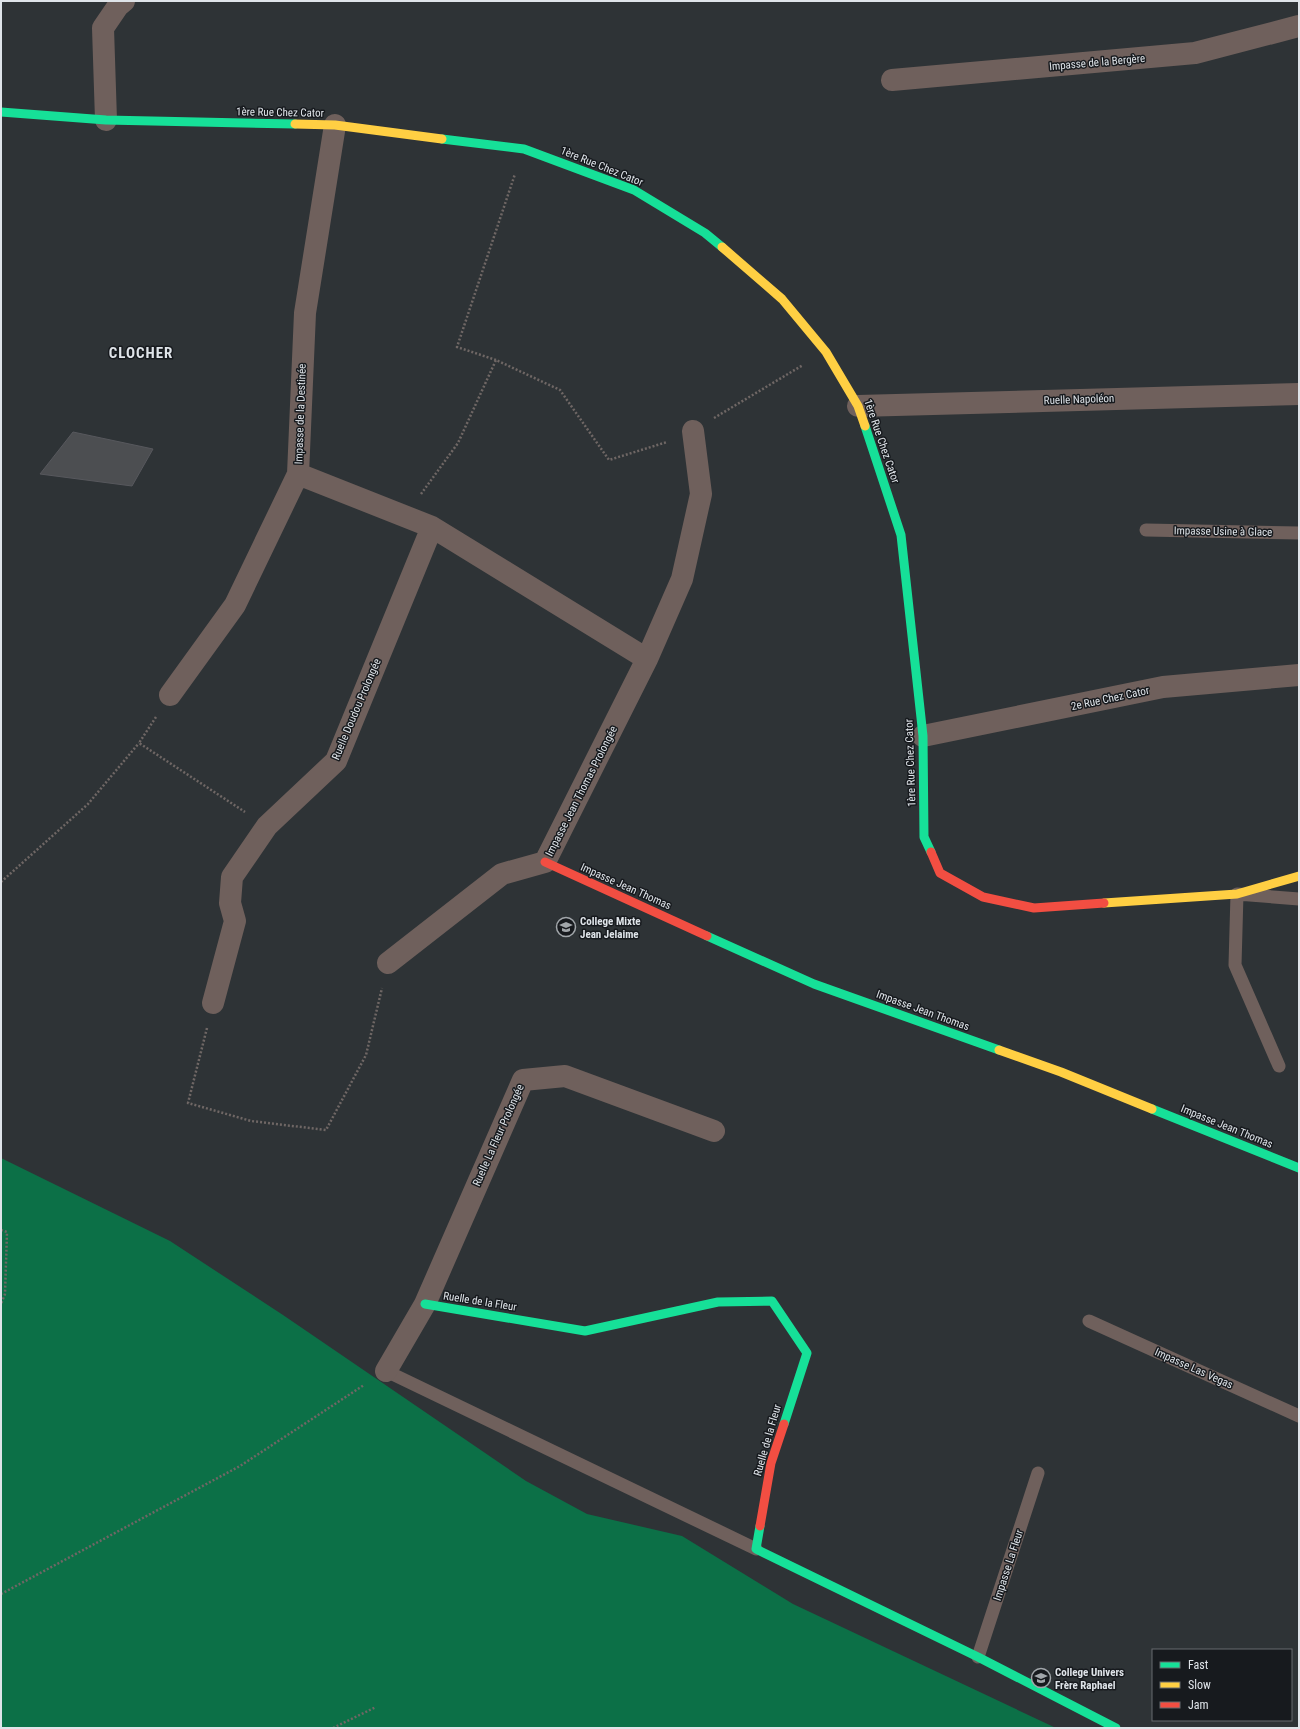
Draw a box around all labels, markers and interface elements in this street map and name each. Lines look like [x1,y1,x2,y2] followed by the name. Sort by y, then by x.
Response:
[1049,52,1146,73] street label: Impasse de la Bergère
[236,105,325,120] street label: 1ère Rue Chez Cator
[559,144,646,189] street label: 1ère Rue Chez Cator
[109,344,173,362] district label: CLOCHER
[292,363,309,465] street label: Impasse de la Destinée
[1044,392,1115,407] street label: Ruelle Napoléon
[861,397,902,485] street label: 1ère Rue Chez Cator
[1174,524,1272,539] street label: Impasse Usine à Glace
[329,657,384,762] street label: Ruelle Doudou Prolongée
[1070,684,1151,713] street label: 2e Rue Chez Cator
[902,718,919,807] street label: 1ère Rue Chez Cator
[543,724,620,859] street label: Impasse Jean Thomas Prolongée
[578,861,673,912] street label: Impasse Jean Thomas
[580,915,641,941] place label: College Mixte Jean Jelaime
[555,916,577,938] school or university icon: College Mixte Jean Jelaime
[875,988,971,1033] street label: Impasse Jean Thomas
[470,1082,527,1188] street label: Ruelle La Fleur Prolongée
[1179,1102,1275,1151] street label: Impasse Jean Thomas
[442,1289,518,1314] street label: Ruelle de la Fleur
[1153,1345,1235,1392] street label: Impasse Las Vegas
[751,1402,784,1478] street label: Ruelle de la Fleur
[991,1527,1026,1602] street label: Impasse La Fleur
[1152,1649,1292,1721] legend
[1188,1658,1209,1672] text: Fast
[1055,1666,1124,1692] place label: College Univers Frère Raphael
[1030,1667,1052,1689] school or university icon: College Univers Frère Raphael
[1188,1678,1211,1692] text: Slow
[1188,1698,1209,1712] text: Jam

